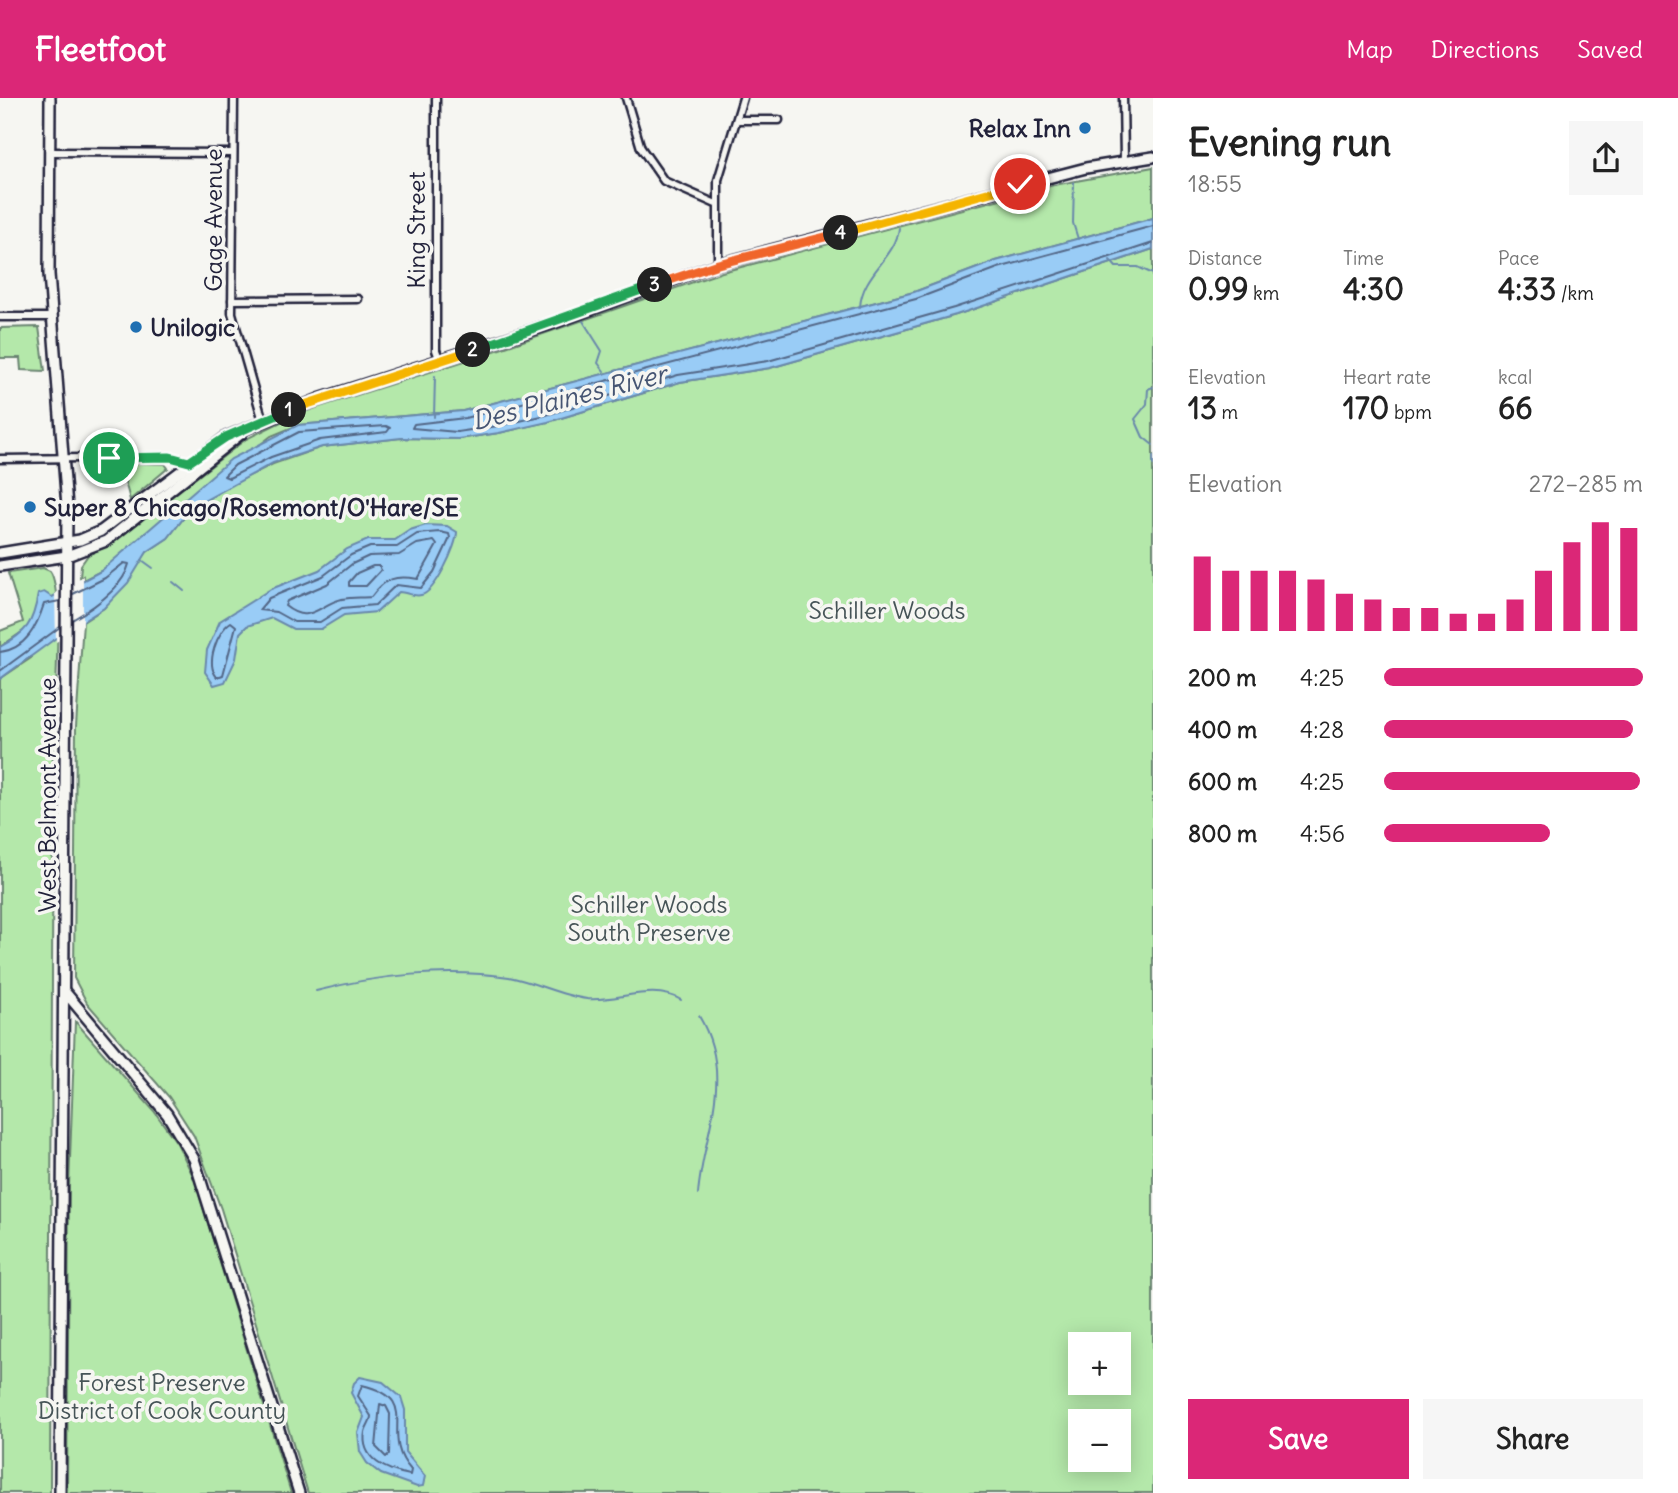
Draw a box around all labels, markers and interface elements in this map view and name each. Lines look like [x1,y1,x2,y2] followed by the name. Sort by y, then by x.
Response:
[35,28,166,70] text: Fleetfoot
[1346,34,1393,64] text: Map
[1431,34,1539,64] text: Directions
[1577,34,1643,64] text: Saved
[969,113,1071,143] place label: Relax Inn
[1188,119,1391,166] text: Evening run
[1077,120,1093,136] marker: Relax Inn
[1569,121,1643,195] button: share
[198,148,228,292] street label: Gage Avenue
[990,154,1050,214] pin
[1001,165,1039,203] icon: check
[1188,169,1242,198] text: 18:55
[401,171,431,289] street label: King Street
[824,216,858,250] pin: 4
[835,220,846,244] text: 4
[1188,246,1262,270] text: Distance
[1343,246,1384,270] text: Time
[1498,246,1539,270] text: Pace
[638,268,672,302] pin: 3
[1188,270,1248,308] text: 0.99
[1343,270,1404,308] text: 4:30
[1498,270,1556,308] text: 4:33
[649,272,660,296] text: 3
[1248,281,1279,305] text: km
[1556,281,1594,305] text: /km
[150,312,235,342] place label: Unilogic
[128,319,144,335] marker: Unilogic
[456,332,490,368] pin: 2
[467,337,478,361] text: 2
[468,356,673,437] water label: Des Plaines River
[1188,365,1266,389] text: Elevation
[1343,365,1431,389] text: Heart rate
[1498,365,1532,389] text: kcal
[1188,389,1217,427] text: 13
[1343,389,1389,427] text: 170
[1498,389,1533,427] text: 66
[272,392,306,428] pin: 1
[285,397,292,421] text: 1
[1217,400,1238,424] text: m
[1389,400,1432,424] text: bpm
[79,428,139,488] pin
[90,439,128,477] icon: arrive
[1188,469,1282,498] text: Elevation
[1529,469,1643,498] text: 272–285 m
[44,492,459,522] place label: Super 8 Chicago/Rosemont/O'Hare/SE
[22,499,38,515] marker: Super 8 Chicago/Rosemont/O'Hare/SE
[809,595,965,625] park label: Schiller Woods
[1188,663,1257,692] text: 200 m
[1300,663,1344,692] text: 4:25
[32,677,62,913] street label: West Belmont Avenue
[1188,715,1257,744] text: 400 m
[1300,715,1344,744] text: 4:28
[1188,767,1257,796] text: 600 m
[1300,767,1344,796] text: 4:25
[1188,819,1257,848] text: 800 m
[1300,819,1345,848] text: 4:56
[567,889,731,947] park label: Schiller Woods South Preserve
[1068,1332,1131,1472] map controls
[1068,1332,1131,1395] button: +
[38,1367,286,1425] park label: Forest Preserve District of Cook County
[1188,1399,1409,1479] button: Save
[1423,1399,1643,1479] button: Share
[1068,1409,1131,1472] button: −

